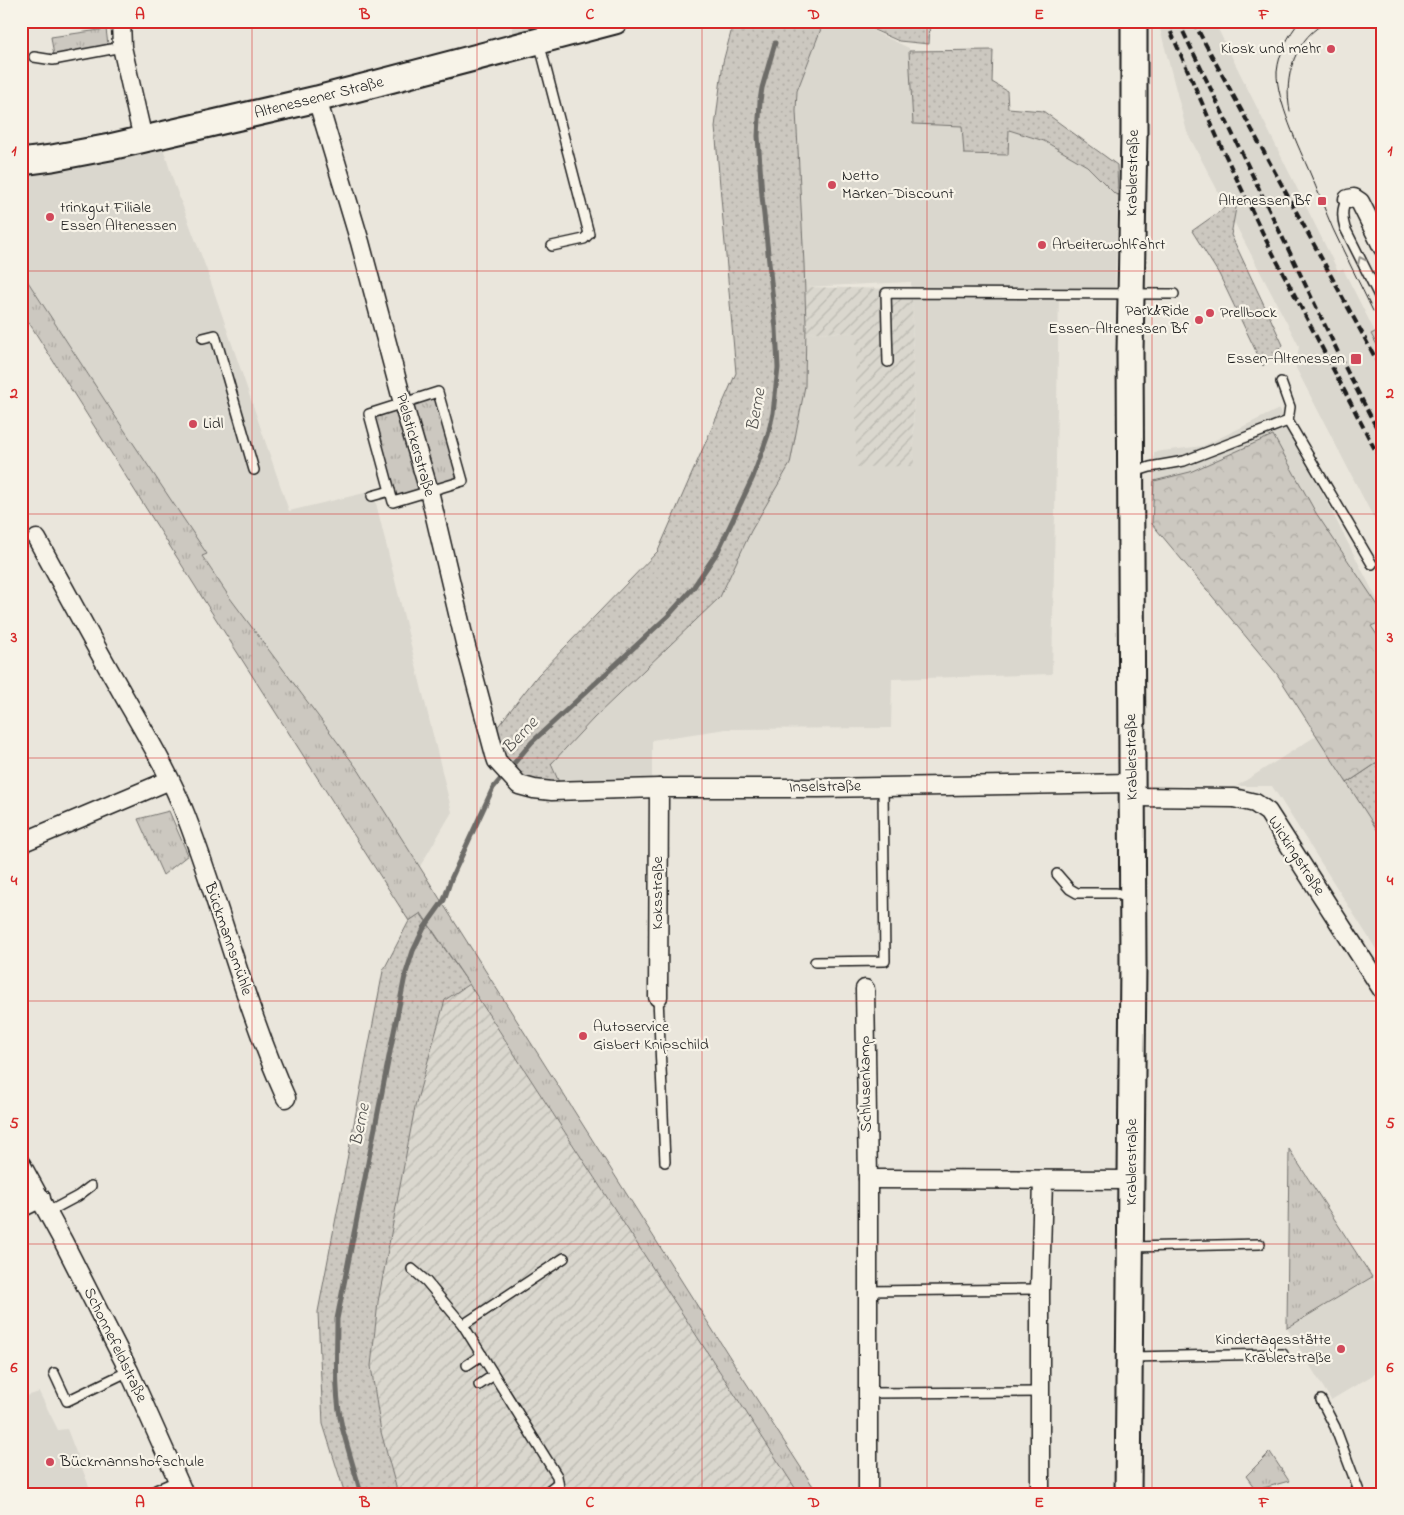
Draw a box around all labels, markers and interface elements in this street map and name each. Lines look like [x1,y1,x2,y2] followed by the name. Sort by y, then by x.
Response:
[135,3,145,27] text: A
[359,3,371,27] text: B
[586,3,595,27] text: C
[807,3,820,27] text: D
[1034,3,1044,27] text: E
[1258,3,1270,27] text: F
[1221,37,1321,61] place label: Kiosk und mehr
[1325,43,1337,55] marker: Kiosk und mehr
[252,70,387,126] street label: Altenessener Straße
[1120,129,1146,217] street label: Krablerstraße
[11,139,17,163] text: 1
[1387,139,1393,163] text: 1
[842,164,955,206] place label: Netto Marken-Discount
[826,179,838,191] marker: Netto Marken-Discount
[1218,189,1313,213] place label: Altenessen Bf
[1316,195,1328,207] marker: Altenessen Bf
[60,196,177,238] place label: trinkgut Filiale Essen Altenessen
[44,211,56,223] marker: trinkgut Filiale Essen Altenessen
[1052,233,1166,257] place label: Arbeiterwohlfahrt
[1036,239,1048,251] marker: Arbeiterwohlfahrt
[1357,256,1367,265] one-way arrow
[1048,299,1190,341] place label: Park&Ride Essen-Altenessen Bf
[1220,301,1278,325] place label: Prellbock
[1204,307,1216,319] marker: Prellbock
[1193,314,1205,326] marker: Park&Ride Essen-Altenessen Bf
[1226,347,1345,371] place label: Essen-Altenessen
[1349,352,1363,366] marker: Essen-Altenessen
[9,382,18,406] text: 2
[1385,382,1394,406] text: 2
[740,386,774,433] water label: Berne
[389,391,441,500] street label: Pielstickerstraße
[203,412,224,436] place label: Lidl
[187,418,199,430] marker: Lidl
[10,626,18,650] text: 3
[1386,626,1394,650] text: 3
[497,711,546,760] water label: Berne
[1119,713,1145,801] street label: Krablerstraße
[789,774,862,800] street label: Inselstraße
[1261,811,1331,901] street label: Wickingstraße
[646,855,670,930] street label: Koksstraße
[10,869,18,893] text: 4
[1386,869,1394,893] text: 4
[197,878,259,999] street label: Bückmannsmühle
[593,1015,709,1057] place label: Autoservice Gisbert Knipschild
[577,1030,589,1042] marker: Autoservice Gisbert Knipschild
[853,1035,879,1133] street label: Schlusenkamp
[344,1101,378,1148] water label: Berne
[9,1112,19,1136] text: 5
[1385,1112,1395,1136] text: 5
[1120,1118,1144,1205] street label: Krablerstraße
[77,1283,154,1407] street label: Schonnefeldstraße
[1215,1328,1332,1370] place label: Kindertagesstätte Krablerstraße
[1335,1343,1347,1355] marker: Kindertagesstätte Krablerstraße
[9,1356,18,1380] text: 6
[1385,1356,1394,1380] text: 6
[59,1450,205,1474] place label: Bückmannshofschule
[44,1456,56,1468] marker: Bückmannshofschule
[135,1491,145,1515] text: A
[359,1491,371,1515] text: B
[586,1491,595,1515] text: C
[807,1491,820,1515] text: D
[1034,1491,1044,1515] text: E
[1258,1491,1270,1515] text: F

